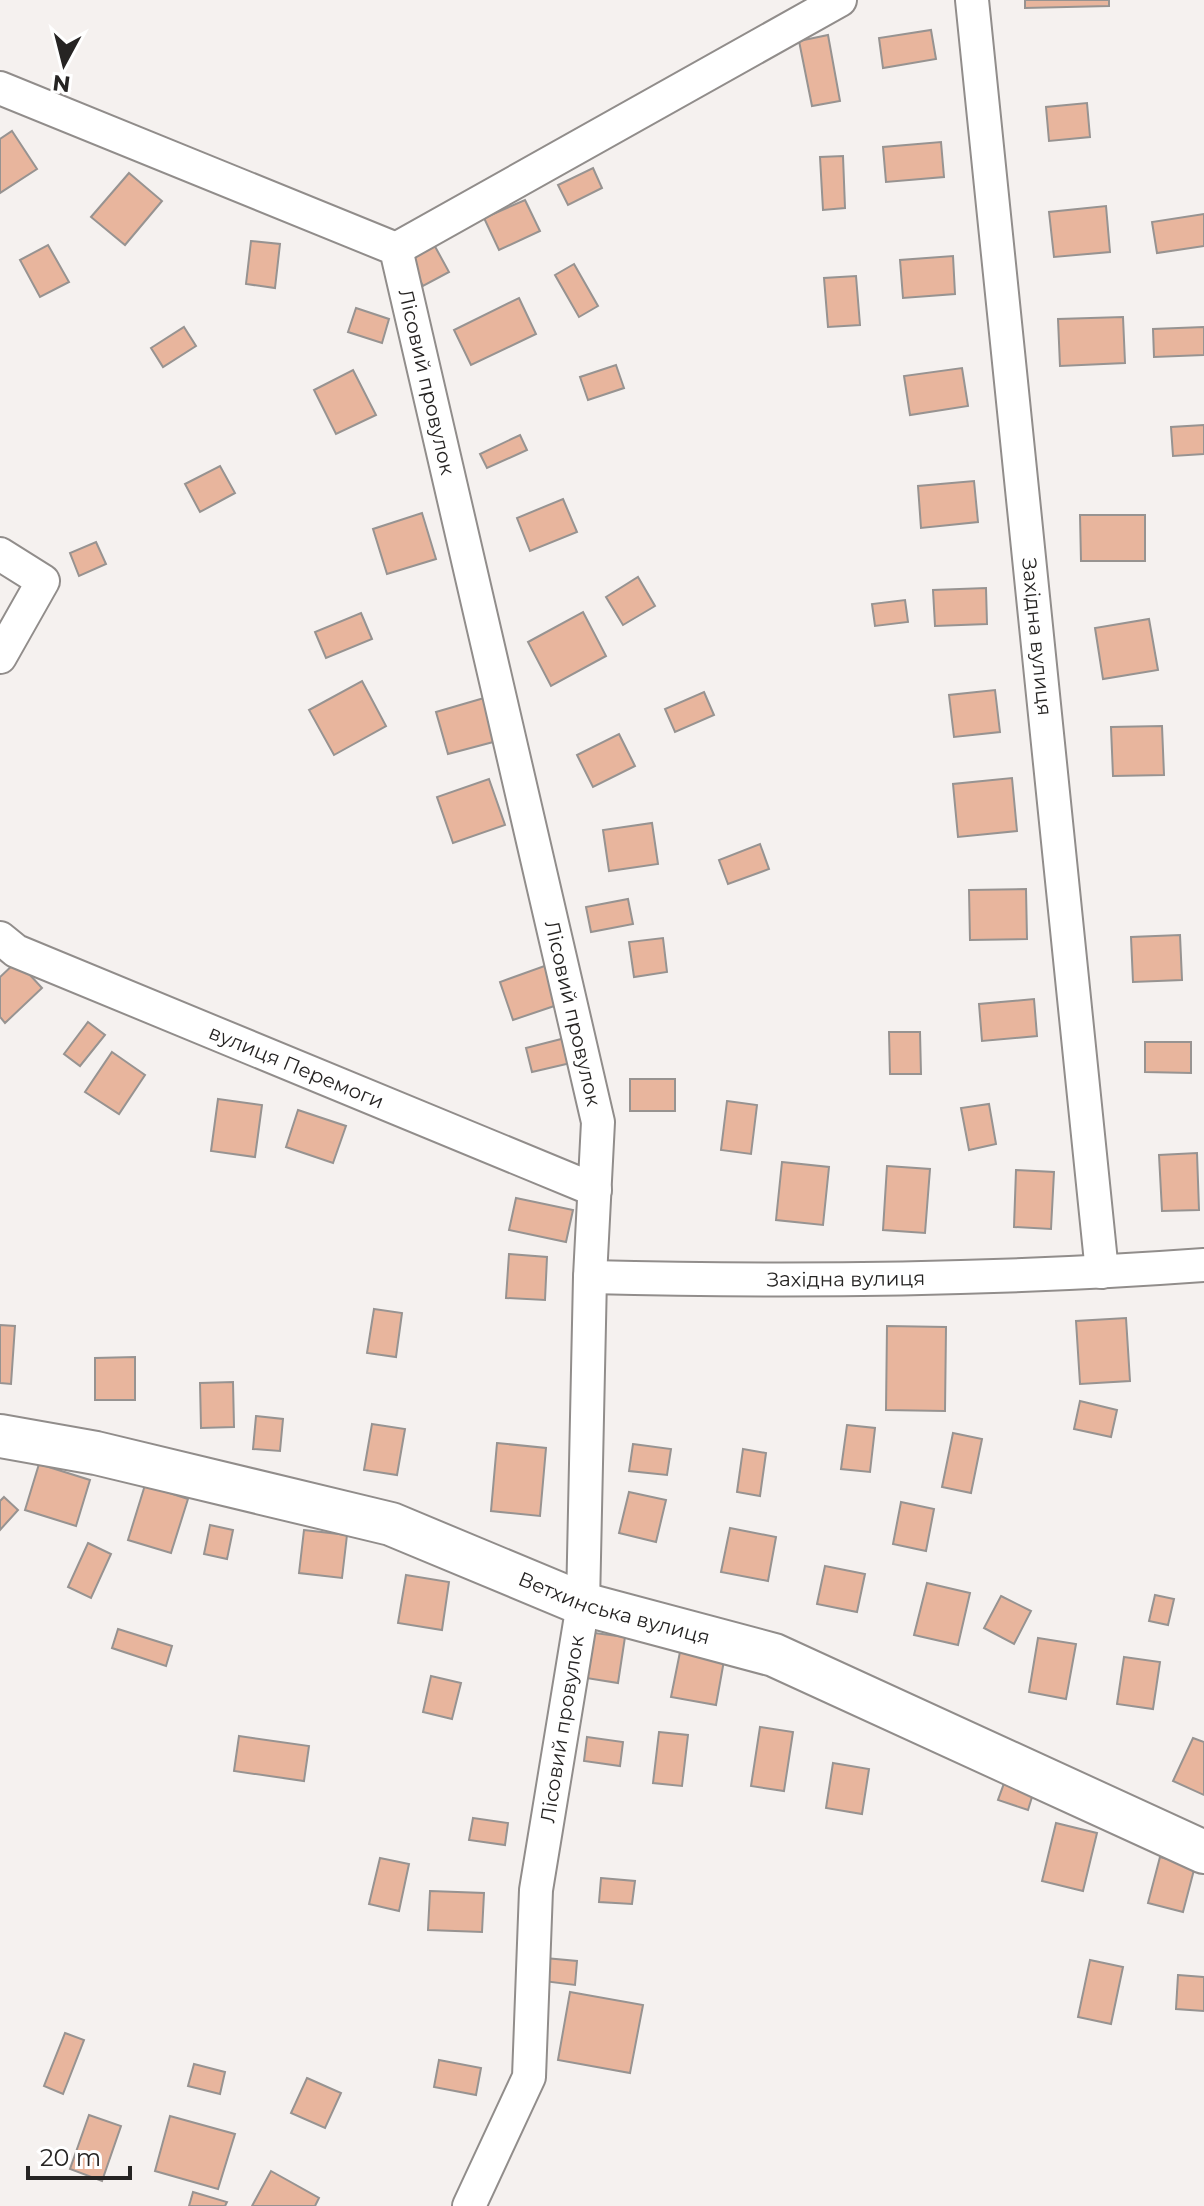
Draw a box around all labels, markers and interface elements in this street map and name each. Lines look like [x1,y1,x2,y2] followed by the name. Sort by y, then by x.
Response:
[24,24,104,104] north arrow
[51,69,72,98] text: N
[394,287,460,478] street label: Лісовий провулок
[1017,557,1057,717] street label: Західна вулиця
[540,918,606,1109] street label: Лісовий провулок
[205,1020,388,1114] street label: вулиця Перемоги
[767,1266,926,1291] street label: Західна вулиця
[515,1566,713,1649] street label: Ветхинська вулиця
[535,1633,589,1825] street label: Лісовий провулок
[28,2130,130,2180] scale bar
[40,2143,101,2172] text: 20 m

